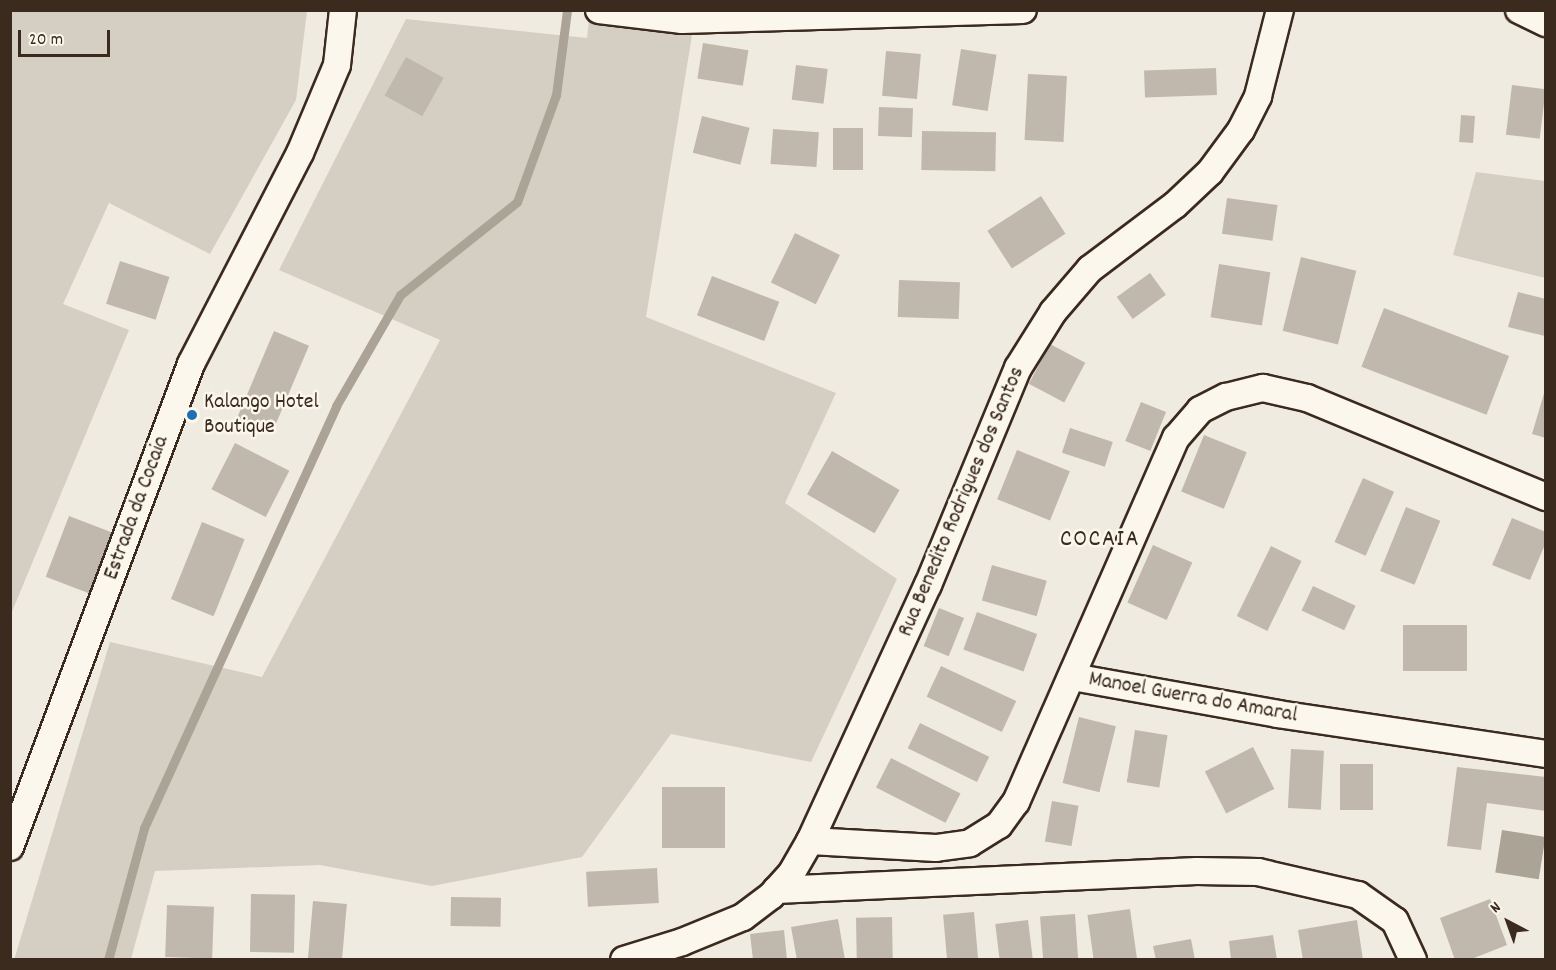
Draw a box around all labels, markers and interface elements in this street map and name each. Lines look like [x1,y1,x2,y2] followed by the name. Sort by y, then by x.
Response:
[21,18,112,56] scale bar
[29,28,63,53] text: 20 m
[893,363,1031,641] street label: Rua Benedito Rodrigues dos Santos
[204,389,319,440] place label: Kalango Hotel Boutique
[185,408,199,422] marker: Kalango Hotel Boutique
[99,432,175,584] street label: Estrada da Cocaia
[1060,527,1140,555] district label: COCAIA
[1087,667,1299,729] street label: Manoel Guerra do Amaral
[1478,892,1538,952] north arrow
[1485,897,1506,919] text: N

